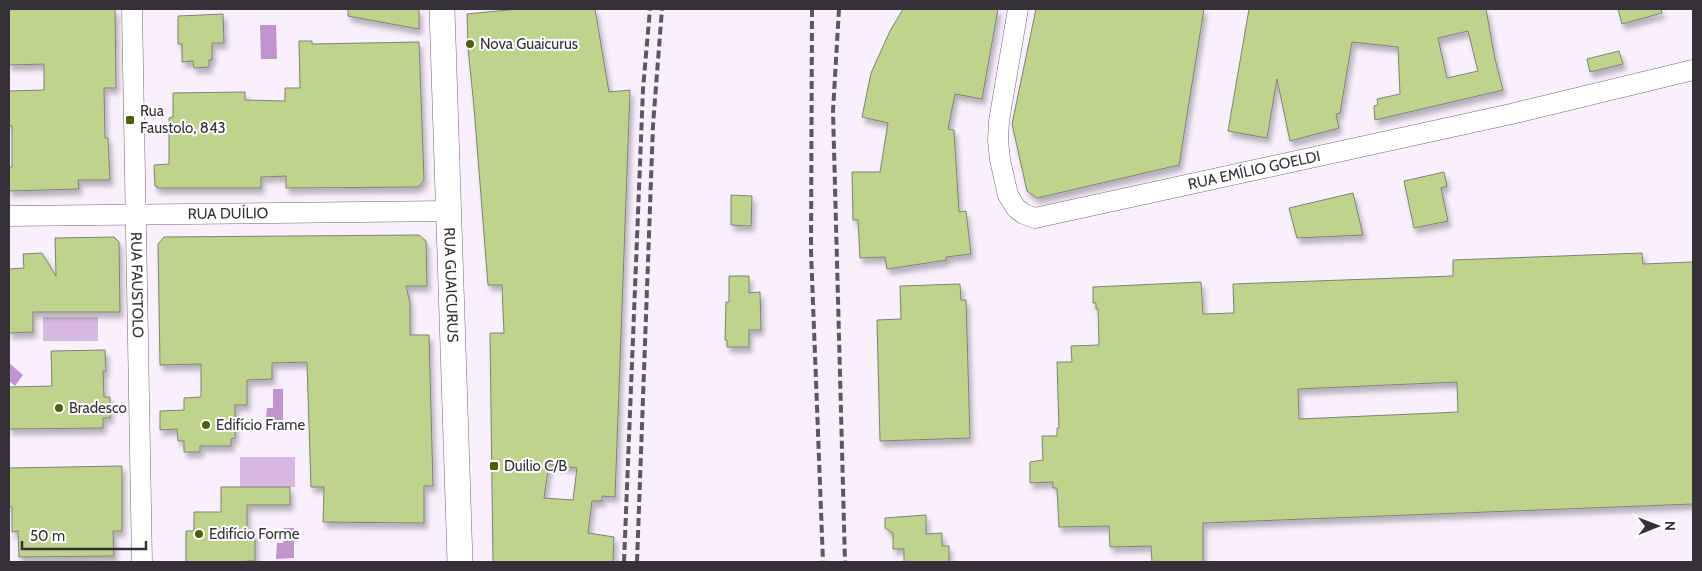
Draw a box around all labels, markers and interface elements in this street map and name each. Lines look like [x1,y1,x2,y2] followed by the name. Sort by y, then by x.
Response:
[480,35,578,53] place label: Nova Guaicurus
[464,38,476,50] marker: Nova Guaicurus
[140,102,226,137] place label: Rua Faustolo, 843
[124,114,136,126] marker: Rua Faustolo, 843
[1186,147,1322,193] street label: RUA EMÍLIO GOELDI
[187,203,268,223] street label: RUA DUÍLIO
[440,227,462,343] street label: RUA GUAICURUS
[127,232,147,338] street label: RUA FAUSTOLO
[69,399,127,417] place label: Bradesco
[53,402,65,414] marker: Bradesco
[216,416,305,434] place label: Edifício Frame
[200,419,212,431] marker: Edifício Frame
[504,457,567,475] place label: Duilio C/B
[488,460,500,472] marker: Duilio C/B
[1632,501,1682,551] north arrow
[22,518,146,550] scale bar
[1661,521,1679,531] text: N
[209,525,300,543] place label: Edifício Forme
[30,527,65,545] text: 50 m
[193,528,205,540] marker: Edifício Forme

